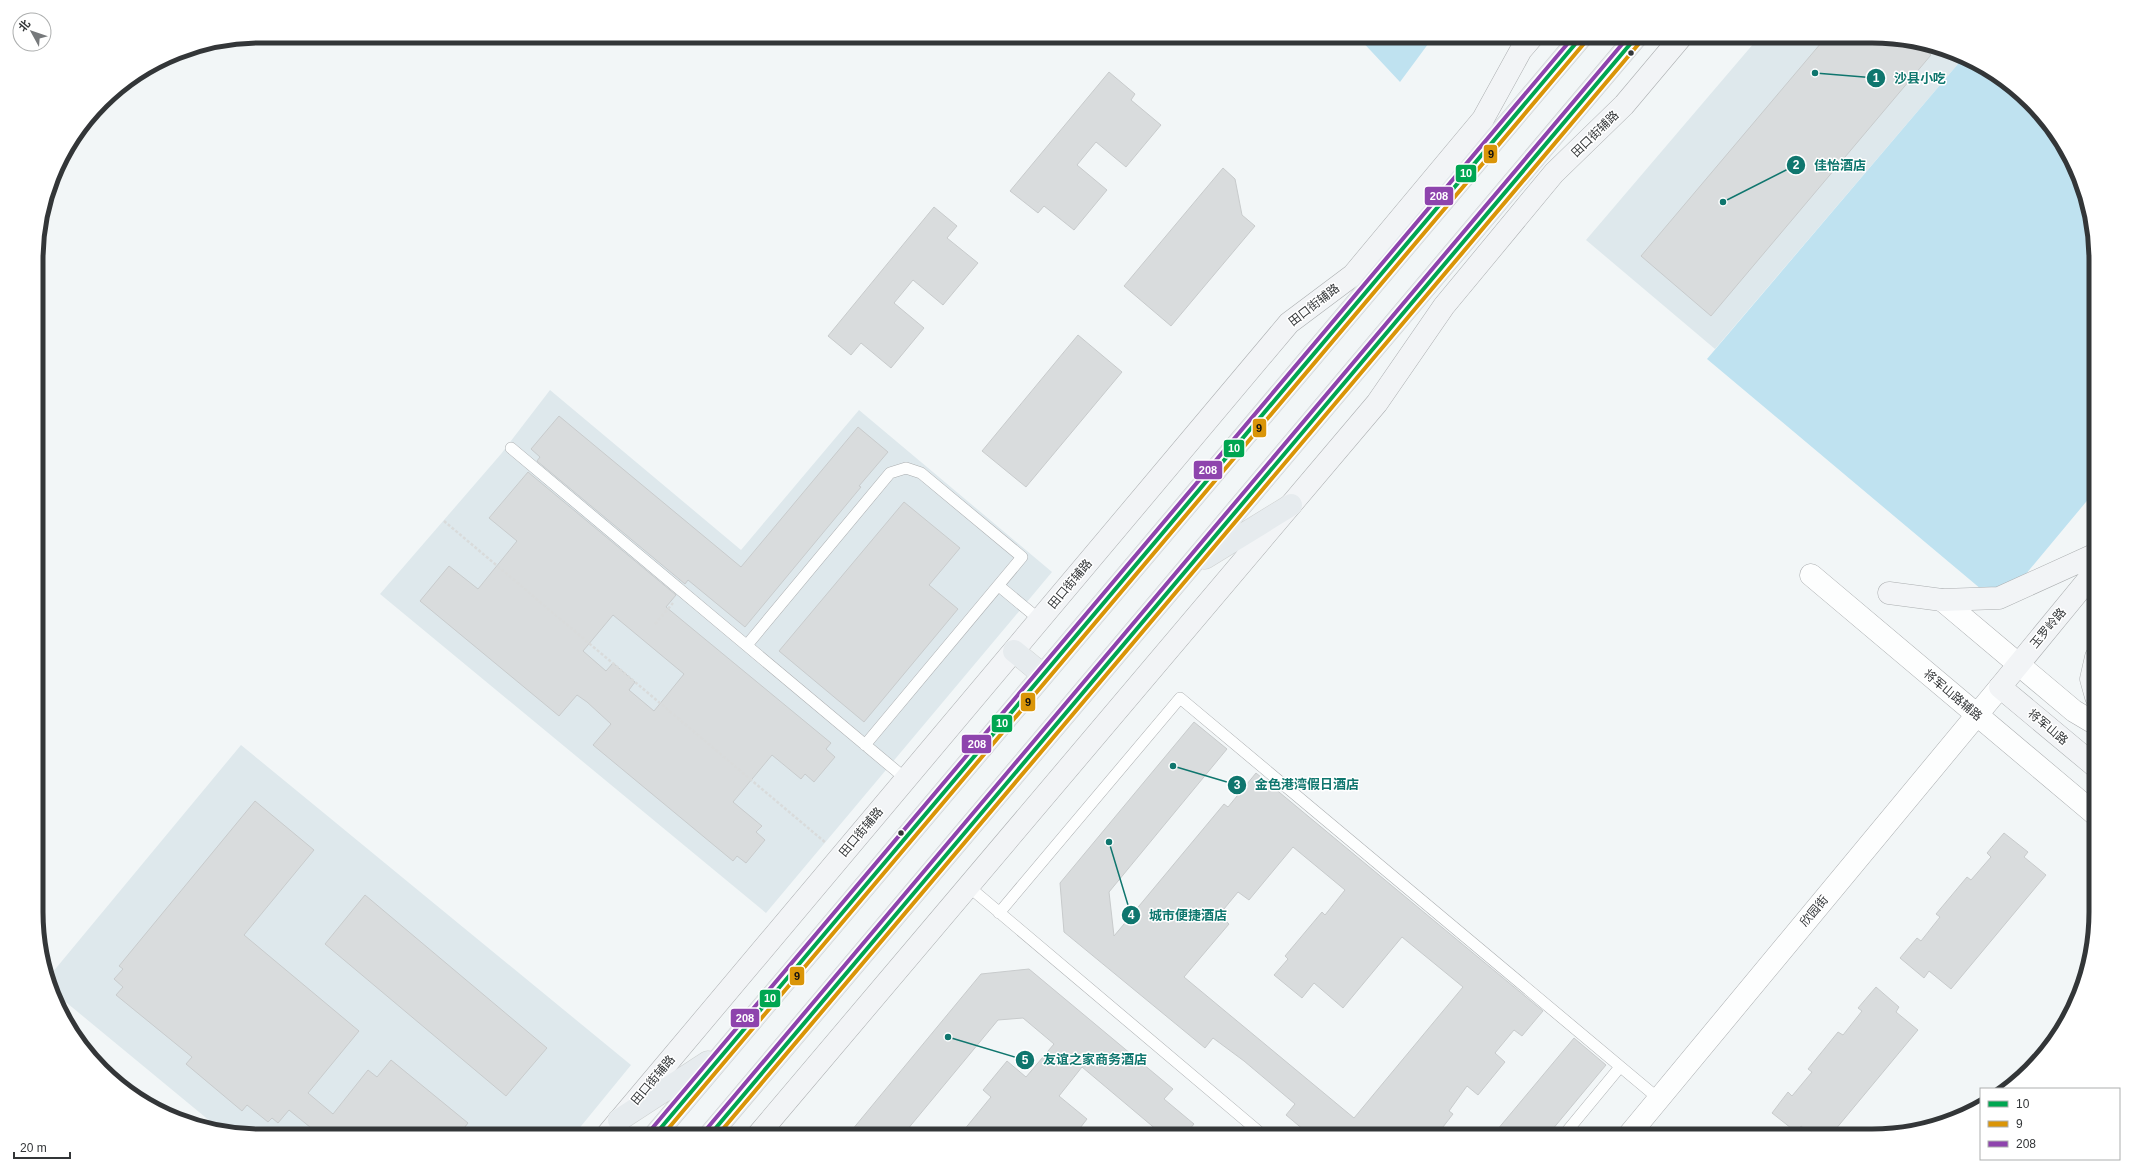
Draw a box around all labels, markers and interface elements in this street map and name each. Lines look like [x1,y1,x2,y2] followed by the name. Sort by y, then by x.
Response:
[12,12,52,52] north arrow
[16,18,32,34] text: 北
[1626,48,1636,58] unlabelled marker
[1866,66,1954,91] callout: 沙县小吃
[1873,71,1880,85] text: 1
[1894,71,1946,86] text: 沙县小吃
[1569,108,1621,160] street label: 田口街辅路
[1483,144,1498,164] line badge: 9
[1488,148,1494,160] text: 9
[1786,153,1874,178] callout: 佳怡酒店
[1793,158,1800,172] text: 2
[1814,158,1866,173] text: 佳怡酒店
[1455,164,1477,183] line badge: 10
[1460,167,1472,179] text: 10
[1424,186,1454,206] line badge: 208
[1430,190,1448,202] text: 208
[1286,281,1342,329] street label: 田口街辅路
[1252,418,1267,438] line badge: 9
[1256,422,1262,434] text: 9
[1223,439,1245,458] line badge: 10
[1228,442,1240,454] text: 10
[1193,460,1223,480] line badge: 208
[1199,464,1217,476] text: 208
[1045,557,1095,611] street label: 田口街辅路
[2027,605,2069,651] street label: 玉罗岭路
[1921,666,1985,724] street label: 将军山路辅路
[1020,692,1036,712] line badge: 9
[1025,696,1031,708] text: 9
[2025,706,2071,748] street label: 将军山路
[991,714,1013,733] line badge: 10
[996,717,1008,729] text: 10
[961,734,992,754] line badge: 208
[968,738,986,750] text: 208
[1227,772,1367,797] callout: 金色港湾假日酒店
[1255,777,1359,792] text: 金色港湾假日酒店
[1234,778,1241,792] text: 3
[836,805,886,859] street label: 田口街辅路
[896,828,906,838] unlabelled marker
[1797,893,1831,929] street label: 欣园街
[1121,903,1235,928] callout: 城市便捷酒店
[1128,908,1135,922] text: 4
[1149,908,1227,923] text: 城市便捷酒店
[789,966,805,986] line badge: 9
[794,970,800,982] text: 9
[759,989,781,1008] line badge: 10
[764,992,776,1004] text: 10
[730,1008,760,1028] line badge: 208
[736,1012,754,1024] text: 208
[1015,1047,1155,1072] callout: 友谊之家商务酒店
[1043,1052,1147,1067] text: 友谊之家商务酒店
[628,1053,678,1107] street label: 田口街辅路
[1022,1053,1029,1067] text: 5
[1980,1088,2120,1160] legend
[2016,1097,2030,1111] text: 10
[2016,1117,2023,1131] text: 9
[14,1134,70,1160] scale bar
[2016,1137,2036,1151] text: 208
[20,1141,47,1155] text: 20 m

